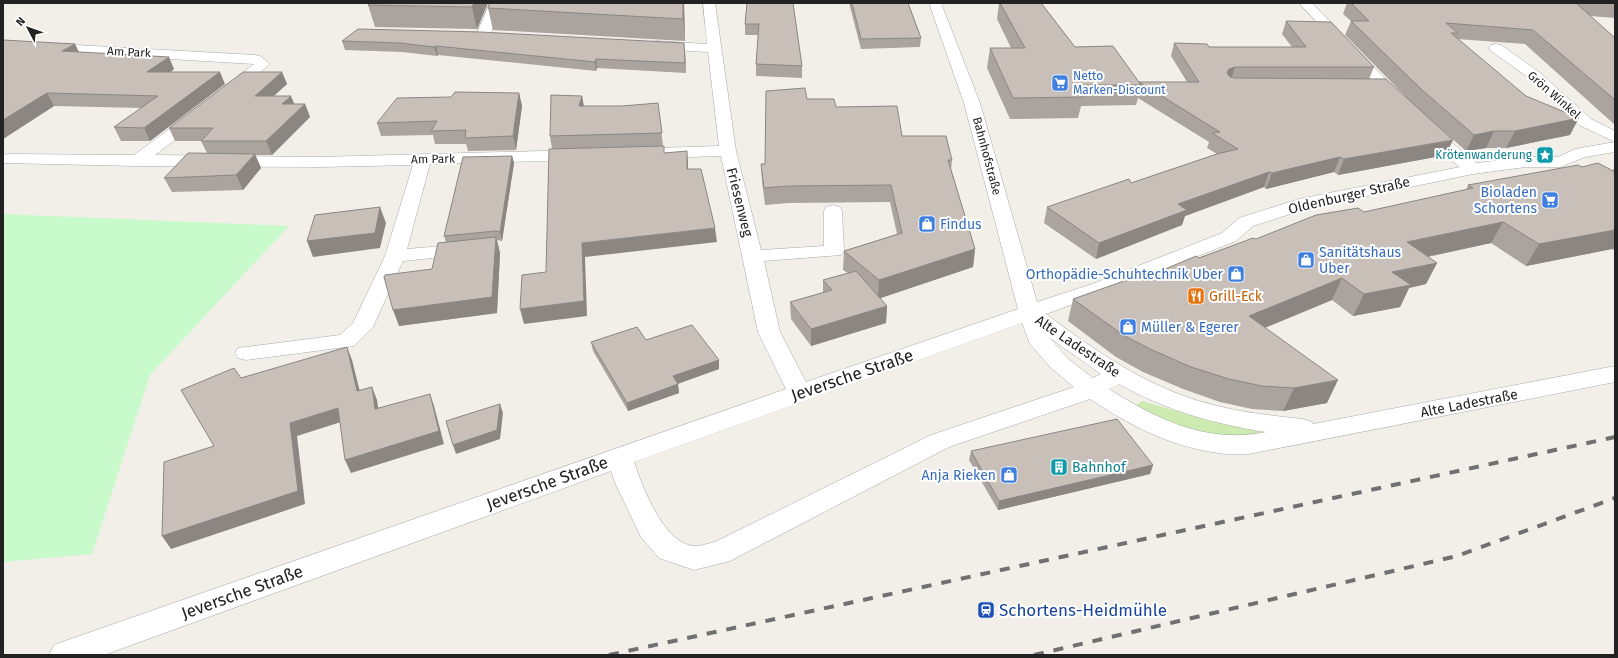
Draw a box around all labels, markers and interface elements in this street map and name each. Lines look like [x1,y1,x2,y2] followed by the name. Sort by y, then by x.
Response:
[8,8,48,48] north arrow
[14,15,28,29] text: N
[107,44,152,60] street label: Am Park
[1525,68,1584,122] street label: Grön Winkel
[1073,69,1166,97] place label: Netto Marken-Discount
[1050,73,1070,93] supermarket icon: Netto Marken-Discount
[970,115,1004,197] street label: Bahnhofstraße
[1535,145,1555,165] place icon: Krötenwanderung
[1435,148,1533,162] place label: Krötenwanderung
[411,152,456,166] street label: Am Park
[723,166,756,239] street label: Friesenweg
[1287,173,1412,218] street label: Oldenburger Straße
[1474,184,1537,217] place label: Bioladen Schortens
[1540,190,1560,210] supermarket icon: Bioladen Schortens
[917,214,937,234] shop icon: Findus
[940,216,982,233] place label: Findus
[1319,244,1402,277] place label: Sanitätshaus Uber
[1296,250,1316,270] shop icon: Sanitätshaus Uber
[1226,264,1246,284] shop icon: Orthopädie-Schuhtechnik Uber
[1026,266,1224,283] place label: Orthopädie-Schuhtechnik Uber
[1186,286,1206,306] restaurant icon: Grill-Eck
[1209,288,1263,305] place label: Grill-Eck
[1032,312,1123,381] street label: Alte Ladestraße
[1118,317,1138,337] shop icon: Müller & Egerer
[1141,319,1239,336] place label: Müller & Egerer
[788,345,916,406] street label: Jeversche Straße
[1419,386,1519,421] street label: Alte Ladestraße
[483,452,611,515] street label: Jeversche Straße
[1049,457,1069,477] building icon: Bahnhof
[1072,459,1127,476] place label: Bahnhof
[999,465,1019,485] shop icon: Anja Rieken
[922,467,996,484] place label: Anja Rieken
[178,561,306,624] street label: Jeversche Straße
[976,600,996,620] station icon: Schortens-Heidmühle
[999,600,1167,621] place label: Schortens-Heidmühle

